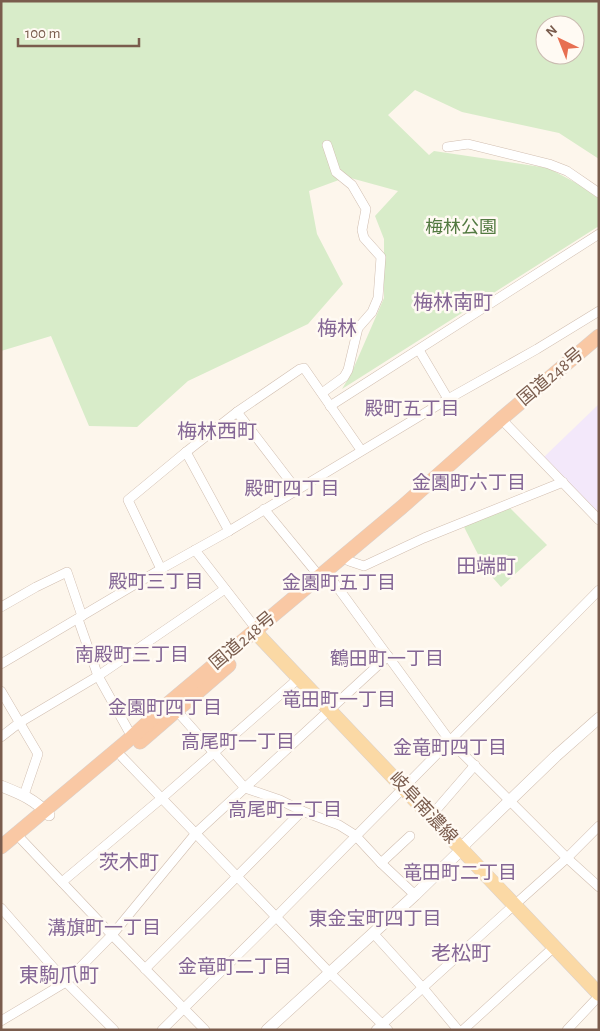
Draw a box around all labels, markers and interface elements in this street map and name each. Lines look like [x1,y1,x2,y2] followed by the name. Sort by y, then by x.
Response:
[18,15,139,47] scale bar
[535,15,585,65] north arrow
[543,23,560,40] text: N
[25,26,60,41] text: 100 m
[425,217,497,237] park label: 梅林公園
[413,292,493,313] district label: 梅林南町
[317,318,357,339] district label: 梅林
[514,343,587,409] street label: 国道248号
[364,399,460,419] district label: 殿町五丁目
[177,421,257,442] district label: 梅林西町
[412,472,526,493] district label: 金園町六丁目
[244,479,340,499] district label: 殿町四丁目
[456,556,516,577] district label: 田端町
[108,572,204,592] district label: 殿町三丁目
[282,572,396,593] district label: 金園町五丁目
[206,607,279,673] street label: 国道248号
[75,645,189,665] district label: 南殿町三丁目
[330,648,444,669] district label: 鶴田町一丁目
[282,689,396,710] district label: 竜田町一丁目
[108,697,222,718] district label: 金園町四丁目
[181,732,295,752] district label: 高尾町一丁目
[393,737,507,758] district label: 金竜町四丁目
[386,768,462,847] street label: 岐阜南濃線
[228,800,342,820] district label: 高尾町二丁目
[99,852,159,873] district label: 茨木町
[403,862,517,883] district label: 竜田町二丁目
[308,908,442,929] district label: 東金宝町四丁目
[47,918,161,938] district label: 溝旗町一丁目
[431,943,491,964] district label: 老松町
[178,956,292,977] district label: 金竜町二丁目
[19,965,99,986] district label: 東駒爪町

